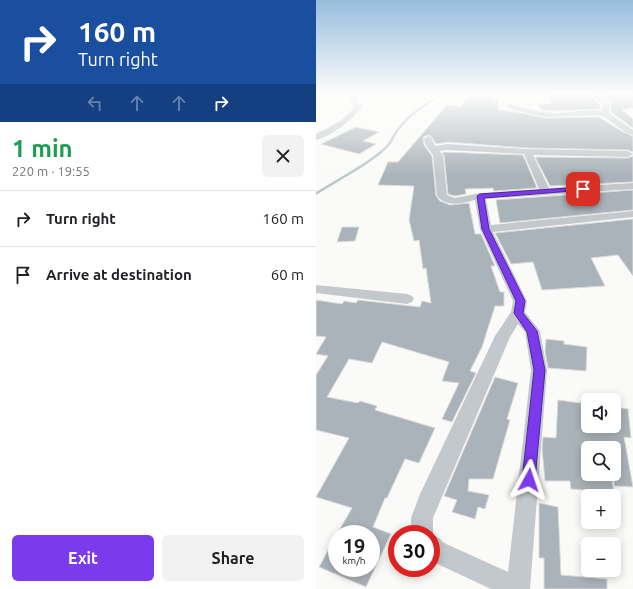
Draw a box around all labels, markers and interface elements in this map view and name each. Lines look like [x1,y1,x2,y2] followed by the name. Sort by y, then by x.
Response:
[12,16,64,68] icon: right
[78,16,156,47] text: 160 m
[78,49,158,69] text: Turn right
[84,92,106,114] icon: left
[126,92,148,114] icon: ahead
[168,92,190,114] icon: ahead
[210,92,232,114] icon: right
[12,135,73,162] text: 1 min
[262,135,304,177] button: close
[12,164,90,178] text: 220 m · 19:55
[566,172,600,206] pin
[572,178,594,200] icon: arrive
[12,208,34,230] icon: right
[46,210,116,227] text: Turn right
[262,210,304,227] text: 160 m
[12,264,34,286] icon: arrive
[46,266,192,283] text: Arrive at destination
[271,266,304,283] text: 60 m
[581,393,621,577] map controls
[581,393,621,433] button: sound
[581,441,621,481] button: search
[508,459,550,501] position arrow
[581,489,621,529] button: +
[388,525,440,577] speed limit sign: 30
[343,534,365,557] text: 19
[12,535,154,581] button: Exit
[162,535,304,581] button: Share
[581,537,621,577] button: −
[342,555,366,566] text: km/h

